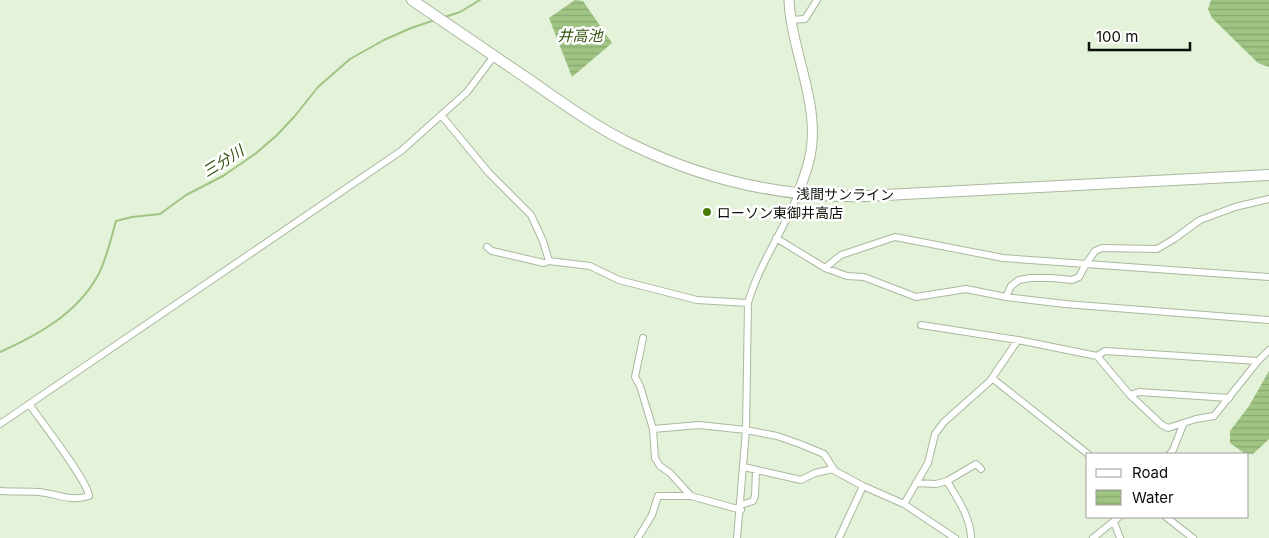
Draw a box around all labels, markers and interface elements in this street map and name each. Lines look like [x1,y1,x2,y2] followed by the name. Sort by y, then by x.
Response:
[1089,20,1190,52] scale bar
[557,26,604,45] water label: 井高池
[1096,27,1138,46] text: 100 m
[199,140,249,181] water label: 三分川
[796,185,894,203] street label: 浅間サンライン
[717,204,843,221] place label: ローソン東御井高店
[701,206,713,218] marker: ローソン東御井高店
[1086,453,1249,518] legend
[1132,463,1168,482] text: Road
[1132,488,1174,507] text: Water

